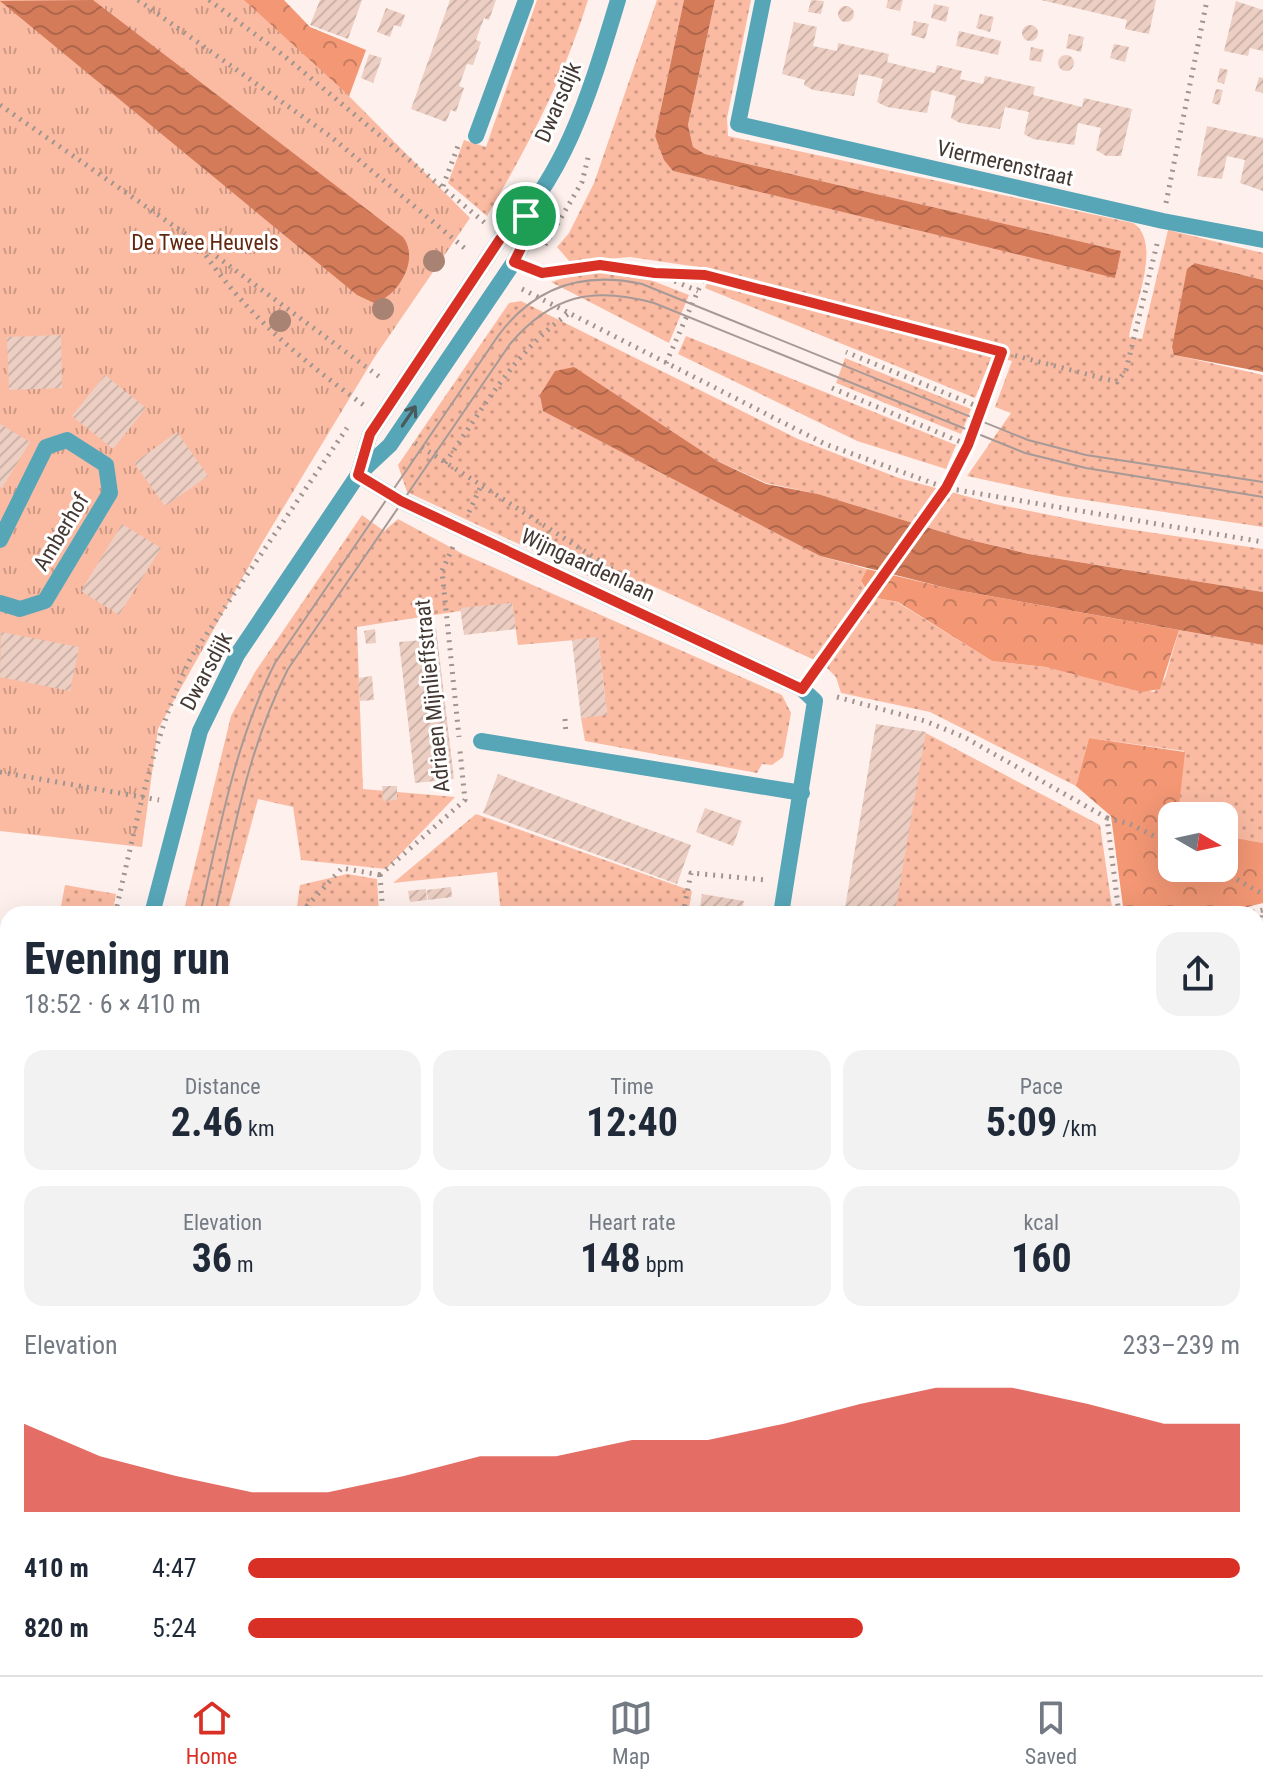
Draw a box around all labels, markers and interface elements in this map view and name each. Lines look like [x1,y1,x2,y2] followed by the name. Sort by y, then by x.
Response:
[530,58,586,146] street label: Dwarsdijk
[934,135,1076,191] street label: Viermerenstraat
[492,182,560,250] pin
[504,194,548,238] icon: arrive
[131,230,279,255] park label: De Twee Heuvels
[401,406,417,428] one-way arrow
[28,489,94,575] street label: Amberhof
[517,523,659,607] street label: Wijngaardenlaan
[409,598,455,794] street label: Adriaen Mijnlieffstraat
[175,628,237,714] street label: Dwarsdijk
[1158,802,1238,882] north arrow
[1158,802,1238,882] map controls
[1156,932,1240,1016] button: share
[24,933,230,985] text: Evening run
[24,989,201,1019] text: 18:52 · 6 × 410 m
[185,1074,261,1099] text: Distance
[610,1074,654,1099] text: Time
[1020,1074,1063,1099] text: Pace
[171,1099,243,1146] text: 2.46
[586,1099,678,1146] text: 12:40
[986,1099,1057,1146] text: 5:09
[243,1116,275,1141] text: km
[1057,1116,1097,1141] text: /km
[183,1210,262,1235] text: Elevation
[589,1210,675,1235] text: Heart rate
[1024,1210,1059,1235] text: kcal
[192,1235,232,1282] text: 36
[580,1235,641,1282] text: 148
[1011,1235,1072,1282] text: 160
[232,1252,254,1277] text: m
[641,1252,684,1277] text: bpm
[24,1330,118,1360] text: Elevation
[1123,1330,1240,1360] text: 233–239 m
[24,1553,89,1583] text: 410 m
[152,1553,197,1583] text: 4:47
[24,1613,89,1643] text: 820 m
[152,1613,197,1643] text: 5:24
[186,1696,237,1769] tab: Home
[609,1696,653,1769] tab: Map
[1025,1696,1077,1769] tab: Saved

